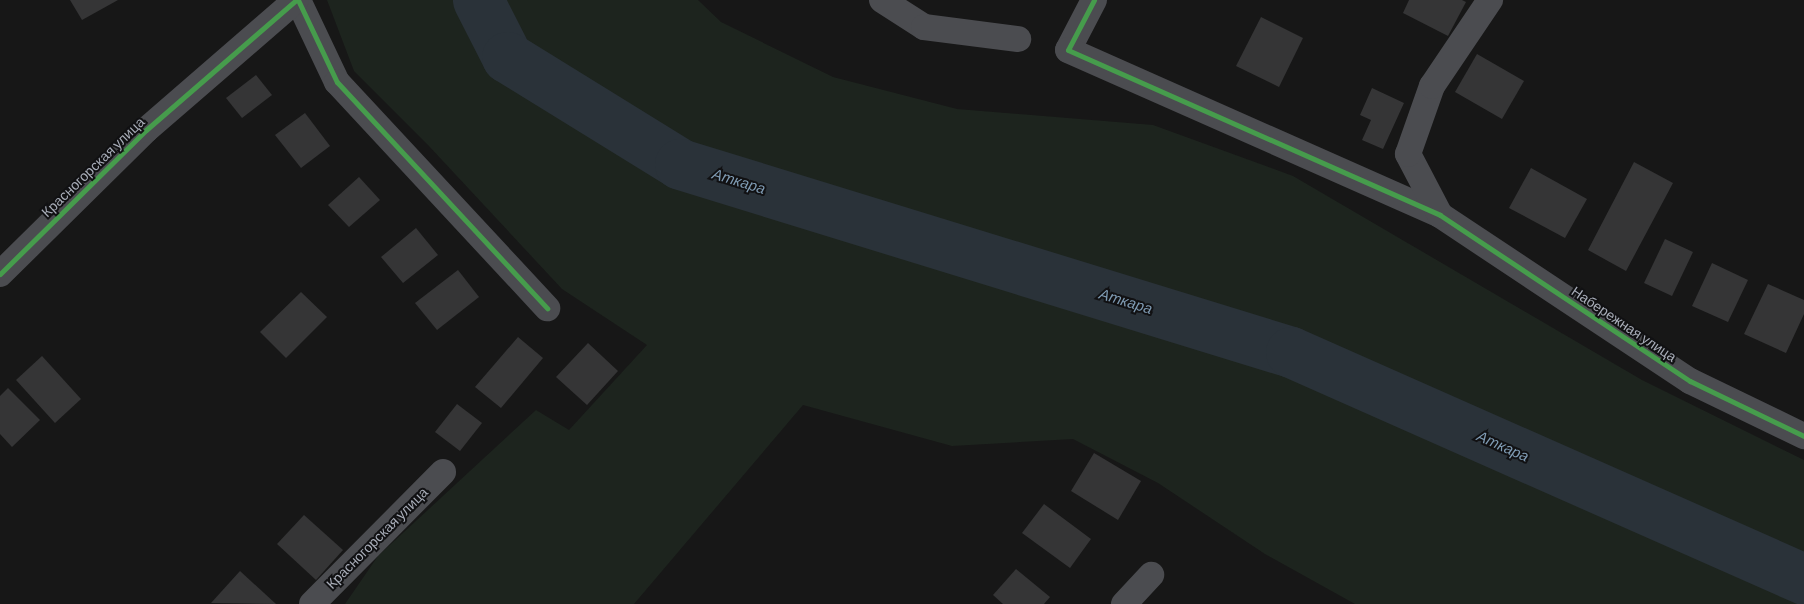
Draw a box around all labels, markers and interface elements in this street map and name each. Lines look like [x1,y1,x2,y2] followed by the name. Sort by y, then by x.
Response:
[38,113,148,221] street label: Красногорская улица
[710,164,768,198] water label: Аткара
[1568,283,1680,365] street label: Набережная улица
[1097,284,1155,318] water label: Аткара
[1474,427,1532,465] water label: Аткара
[323,484,431,592] street label: Красногорская улица

